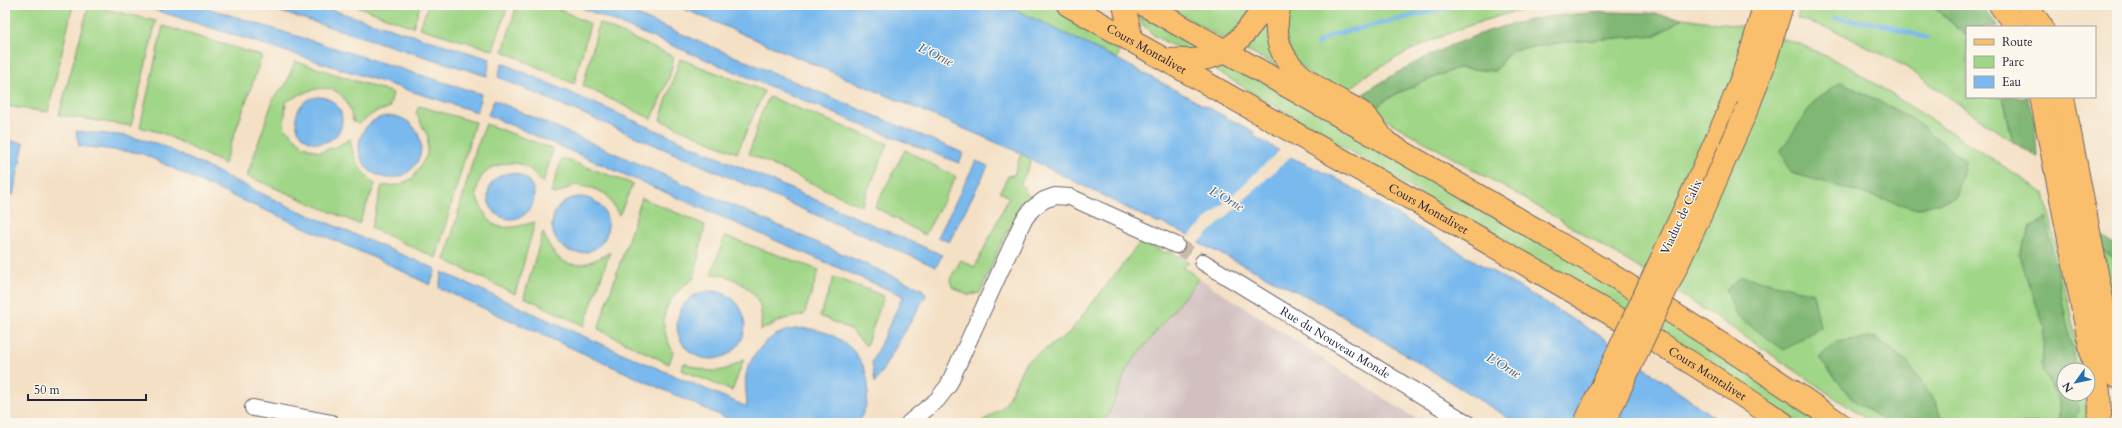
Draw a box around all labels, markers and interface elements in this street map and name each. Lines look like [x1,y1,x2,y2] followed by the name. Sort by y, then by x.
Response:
[1104,20,1190,78] street label: Cours Montalivet
[1966,26,2096,98] legend
[2002,34,2033,50] text: Route
[915,39,957,71] water label: L'Orne
[2002,54,2025,70] text: Parc
[2002,74,2022,90] text: Eau
[1657,177,1705,257] street label: Viaduc de Calix
[1386,180,1471,238] street label: Cours Montalivet
[1206,182,1248,216] water label: L'Orne
[1277,303,1393,382] street label: Rue du Nouveau Monde
[1665,343,1750,404] street label: Cours Montalivet
[1483,349,1525,383] water label: L'Orne
[2056,362,2096,402] north arrow
[28,376,146,402] scale bar
[2059,379,2077,395] text: N
[34,382,61,398] text: 50 m

